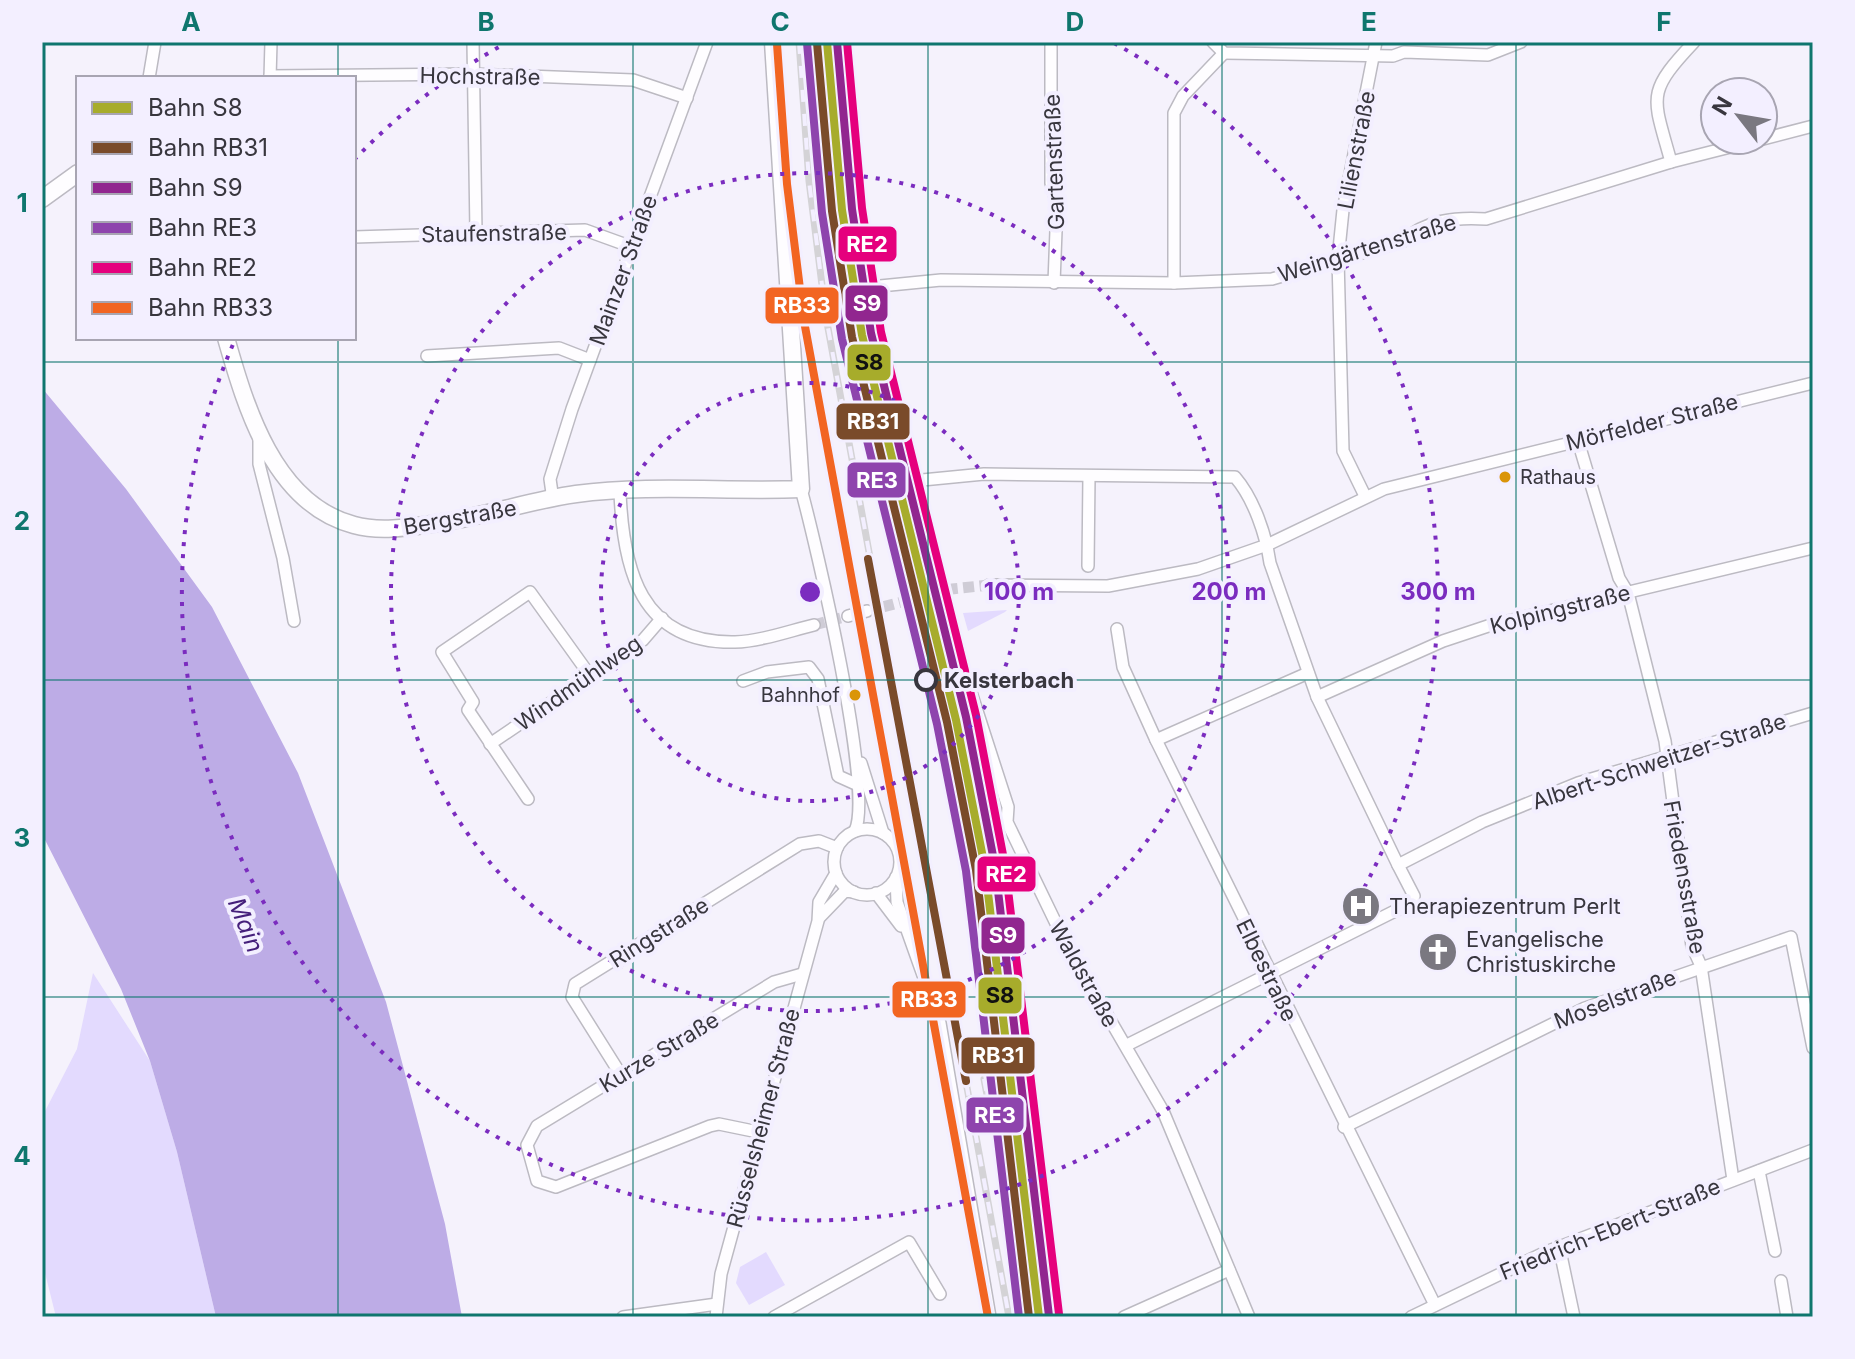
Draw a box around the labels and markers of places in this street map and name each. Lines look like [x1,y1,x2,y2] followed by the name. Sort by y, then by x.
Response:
[1520,465,1596,489] place label: Rathaus
[1497,469,1513,485] marker: Rathaus
[796,578,824,606] centre of rings
[944,667,1074,693] place label: Kelsterbach
[915,669,937,691] marker: Kelsterbach
[761,683,841,707] place label: Bahnhof
[847,687,863,703] marker: Bahnhof
[1340,885,1382,927] hospital icon: Therapiezentrum Perlt
[1389,893,1621,919] place label: Therapiezentrum Perlt
[1466,926,1616,977] place label: Evangelische Christuskirche
[1417,931,1459,973] church icon: Evangelische Christuskirche

